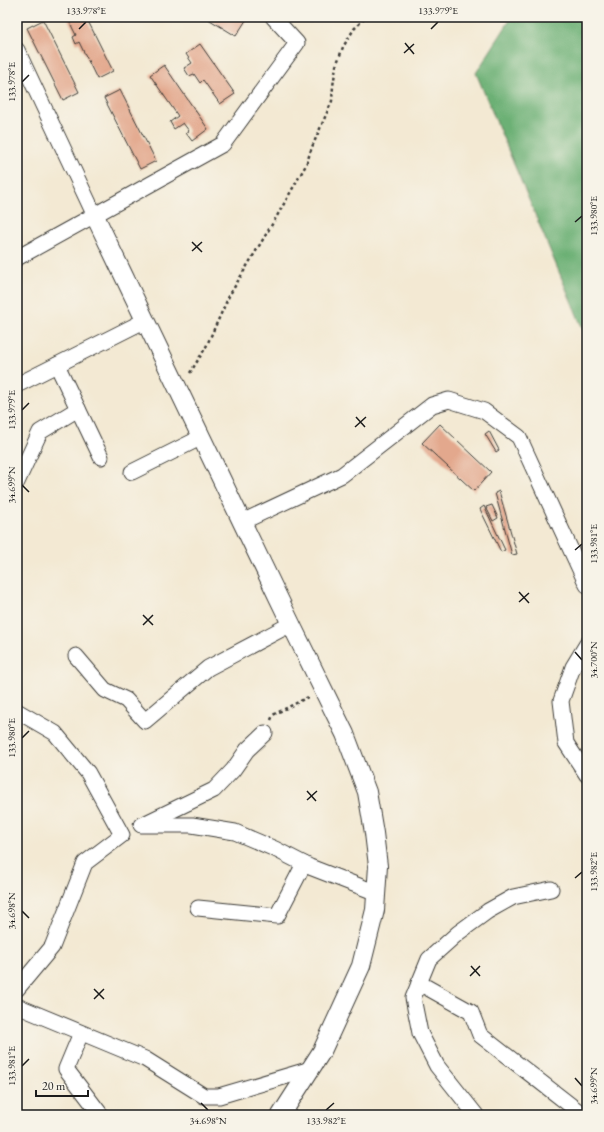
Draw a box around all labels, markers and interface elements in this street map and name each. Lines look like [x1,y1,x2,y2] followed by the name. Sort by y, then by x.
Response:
[66,4,106,17] text: 133.978°E
[418,4,458,17] text: 133.979°E
[5,62,18,102] text: 133.978°E
[587,196,600,236] text: 133.980°E
[5,390,18,430] text: 133.979°E
[5,466,18,504] text: 34.699°N
[587,524,600,564] text: 133.981°E
[587,641,600,679] text: 34.700°N
[5,718,18,758] text: 133.980°E
[587,852,600,892] text: 133.982°E
[5,892,18,930] text: 34.698°N
[5,1046,18,1086] text: 133.981°E
[587,1067,600,1105] text: 34.699°N
[36,1072,88,1098] scale bar
[42,1078,66,1094] text: 20 m
[189,1114,227,1127] text: 34.698°N
[306,1114,346,1127] text: 133.982°E

